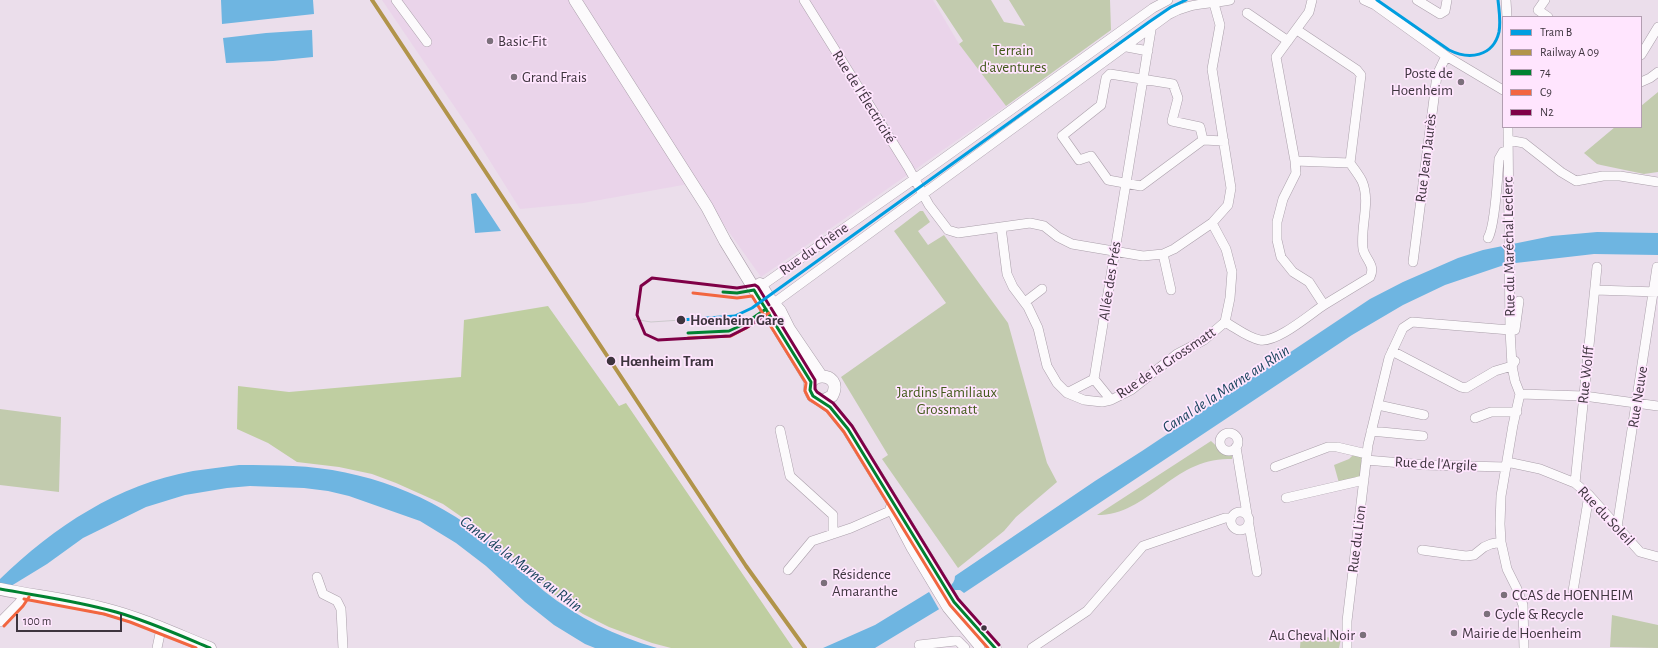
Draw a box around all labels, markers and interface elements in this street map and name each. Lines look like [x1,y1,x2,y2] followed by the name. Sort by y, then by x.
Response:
[1502,16,1642,128] legend
[1540,26,1572,38] text: Tram B
[498,32,547,50] place label: Basic-Fit
[485,36,495,46] marker: Basic-Fit
[979,41,1047,76] park label: Terrain d'aventures
[1540,46,1599,58] text: Railway A 09
[828,47,900,147] street label: Rue de l'Électricité
[1391,64,1453,99] place label: Poste de Hoenheim
[1540,66,1551,78] text: 74
[522,68,587,86] place label: Grand Frais
[509,72,519,82] marker: Grand Frais
[1456,77,1466,87] marker: Poste de Hoenheim
[1540,86,1552,98] text: C9
[1540,106,1554,118] text: N2
[1412,113,1440,203] street label: Rue Jean Jaurès
[1499,177,1519,317] street label: Rue du Maréchal Leclerc
[776,219,852,279] street label: Rue du Chêne
[1095,240,1125,322] street label: Allée des Prés
[690,311,784,329] place label: Hoenheim Gare
[675,314,687,326] marker: Hoenheim Gare
[1113,323,1219,403] street label: Rue de la Grossmatt
[1159,341,1293,437] water label: Canal de la Marne au Rhin
[1574,345,1598,405] street label: Rue Wolff
[620,352,714,370] place label: Hœnheim Tram
[605,355,617,367] marker: Hœnheim Tram
[1624,365,1652,429] street label: Rue Neuve
[897,383,997,418] park label: Jardins Familiaux Grossmatt
[1394,453,1478,475] street label: Rue de l'Argile
[1574,482,1638,550] street label: Rue du Soleil
[1344,504,1370,574] street label: Rue du Lion
[456,512,586,616] water label: Canal de la Marne au Rhin
[832,565,898,600] place label: Résidence Amaranthe
[819,578,829,588] marker: Résidence Amaranthe
[1512,586,1633,604] place label: CCAS de HOENHEIM
[1499,590,1509,600] marker: CCAS de HOENHEIM
[1495,605,1584,623] place label: Cycle & Recycle
[18,606,124,632] scale bar
[1482,609,1492,619] marker: Cycle & Recycle
[23,615,51,627] text: 100 m
[979,623,989,633] unlabelled marker
[1462,624,1582,642] place label: Mairie de Hoenheim
[1269,626,1355,644] place label: Au Cheval Noir
[1449,628,1459,638] marker: Mairie de Hoenheim
[1358,630,1368,640] marker: Au Cheval Noir

